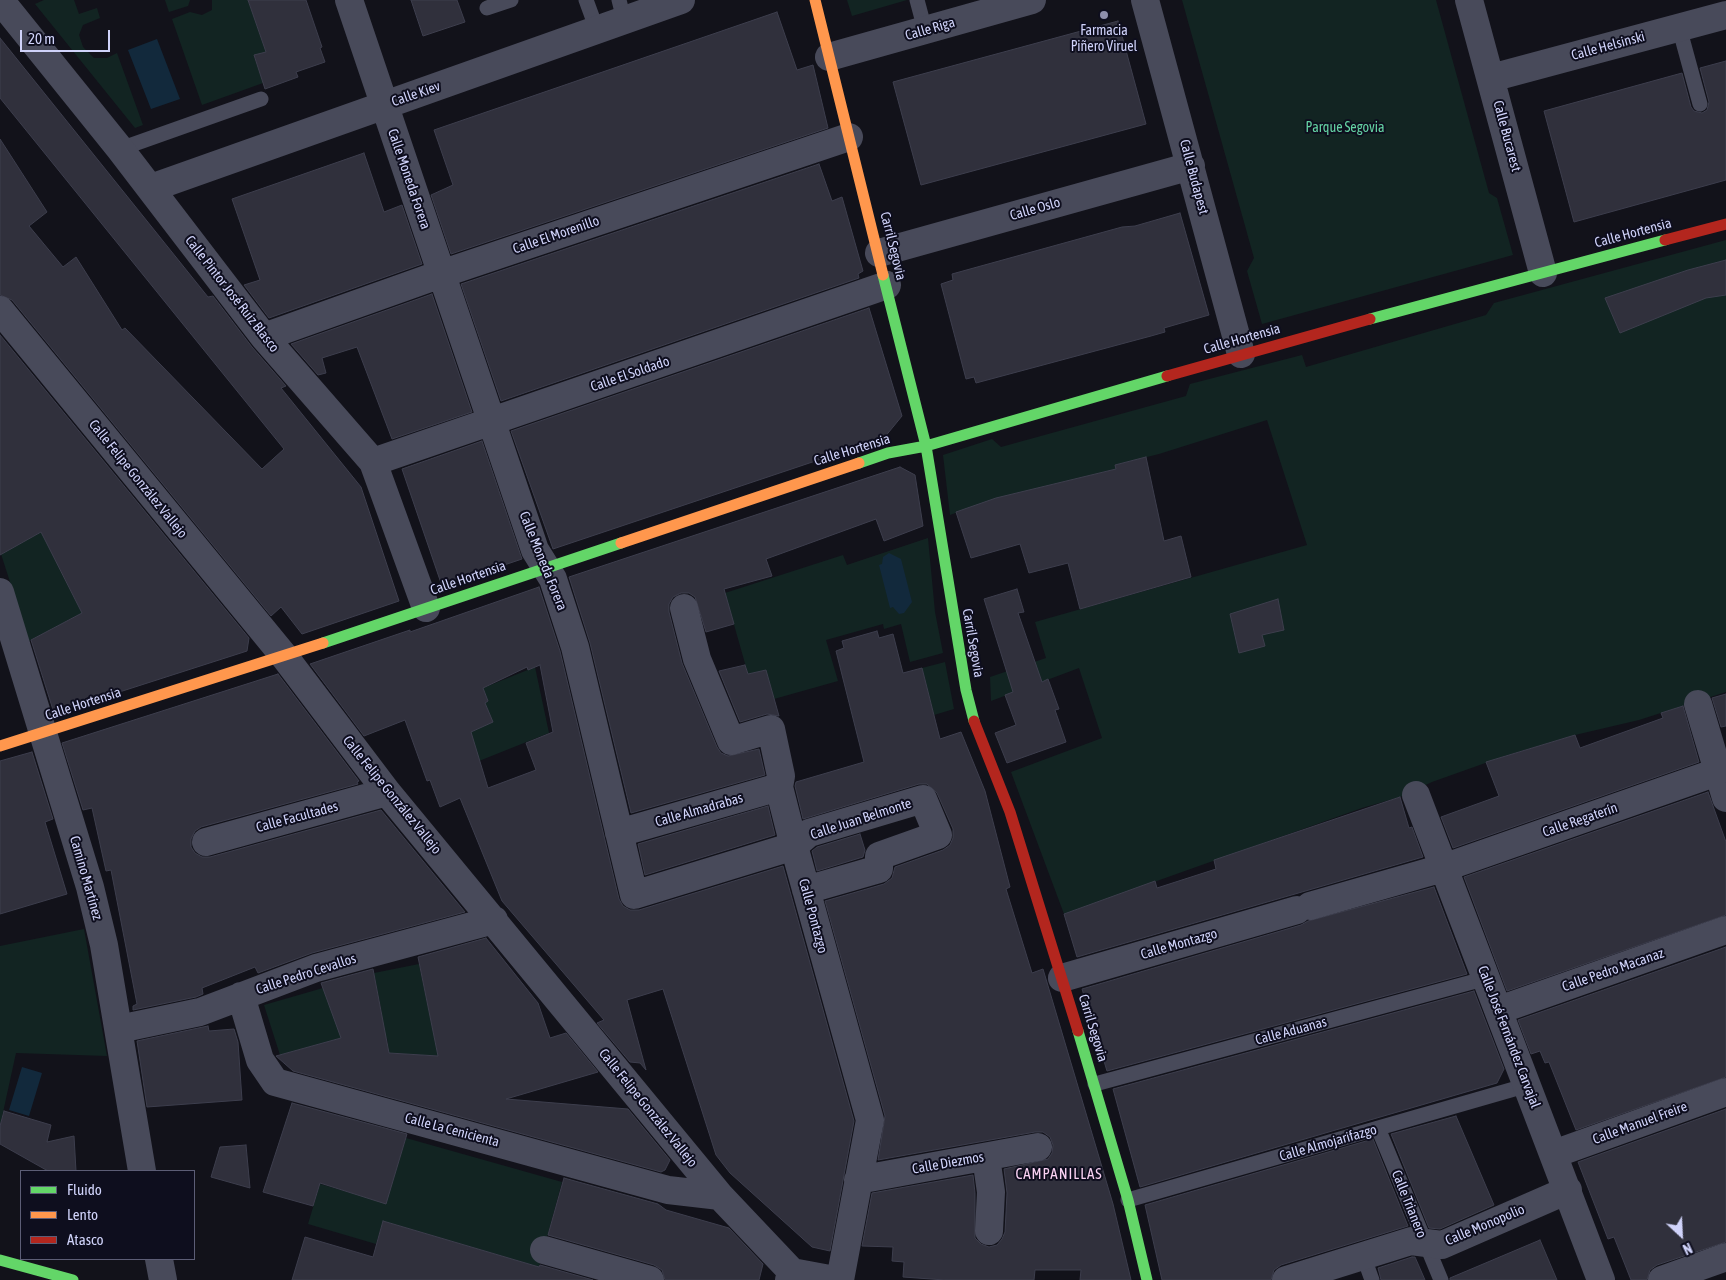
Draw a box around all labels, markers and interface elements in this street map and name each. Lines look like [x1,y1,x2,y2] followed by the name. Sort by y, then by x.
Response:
[1098,9,1110,21] marker: Farmacia Piñero Viruel
[903,14,957,44] street label: Calle Riga
[22,20,112,52] scale bar
[1071,23,1137,56] place label: Farmacia Piñero Viruel
[1569,28,1647,64] street label: Calle Helsinski
[28,30,55,47] text: 20 m
[389,78,443,110] street label: Calle Kiev
[1489,99,1525,173] street label: Calle Bucarest
[1306,120,1384,136] park label: Parque Segovia
[384,127,434,231] street label: Calle Moneda Forera
[1176,138,1212,216] street label: Calle Budapest
[1008,194,1062,224] street label: Calle Oslo
[876,210,910,282] street label: Carril Segovia
[511,212,601,258] street label: Calle El Morenillo
[1593,215,1673,251] street label: Calle Hortensia
[181,232,283,356] street label: Calle Pintor José Ruiz Blasco
[1202,320,1282,358] street label: Calle Hortensia
[588,353,672,395] street label: Calle El Soldado
[85,416,191,542] street label: Calle Felipe González Vallejo
[812,430,892,470] street label: Calle Hortensia
[515,509,571,613] street label: Calle Moneda Forera
[428,557,508,599] street label: Calle Hortensia
[959,607,987,679] street label: Carril Segovia
[43,684,123,724] street label: Calle Hortensia
[339,732,445,858] street label: Calle Felipe González Vallejo
[653,789,745,831] street label: Calle Almadrabas
[808,795,914,843] street label: Calle Juan Belmonte
[254,798,340,836] street label: Calle Facultades
[1540,799,1620,841] street label: Calle Regaterín
[66,834,106,922] street label: Camino Martínez
[795,877,831,955] street label: Calle Pontazgo
[1139,925,1219,963] street label: Calle Montazgo
[1560,945,1666,995] street label: Calle Pedro Macanaz
[254,950,358,998] street label: Calle Pedro Cevallos
[1474,963,1544,1111] street label: Calle José Fernández Carvajal
[1075,992,1111,1064] street label: Carril Segovia
[1253,1013,1329,1049] street label: Calle Aduanas
[595,1045,701,1171] street label: Calle Felipe González Vallejo
[1590,1098,1690,1148] street label: Calle Manuel Freire
[403,1109,501,1151] street label: Calle La Cenicienta
[1277,1121,1379,1165] street label: Calle Almojarifazgo
[911,1148,985,1178] street label: Calle Diezmos
[1014,1165,1104,1183] district label: CAMPANILLAS
[1388,1168,1430,1240] street label: Calle Trianero
[20,1170,195,1260] legend
[67,1181,102,1198] text: Fluido
[1443,1201,1527,1249] street label: Calle Monopolio
[67,1206,98,1223] text: Lento
[1656,1210,1706,1260] north arrow
[67,1231,104,1248] text: Atasco
[1680,1240,1694,1258] text: N

